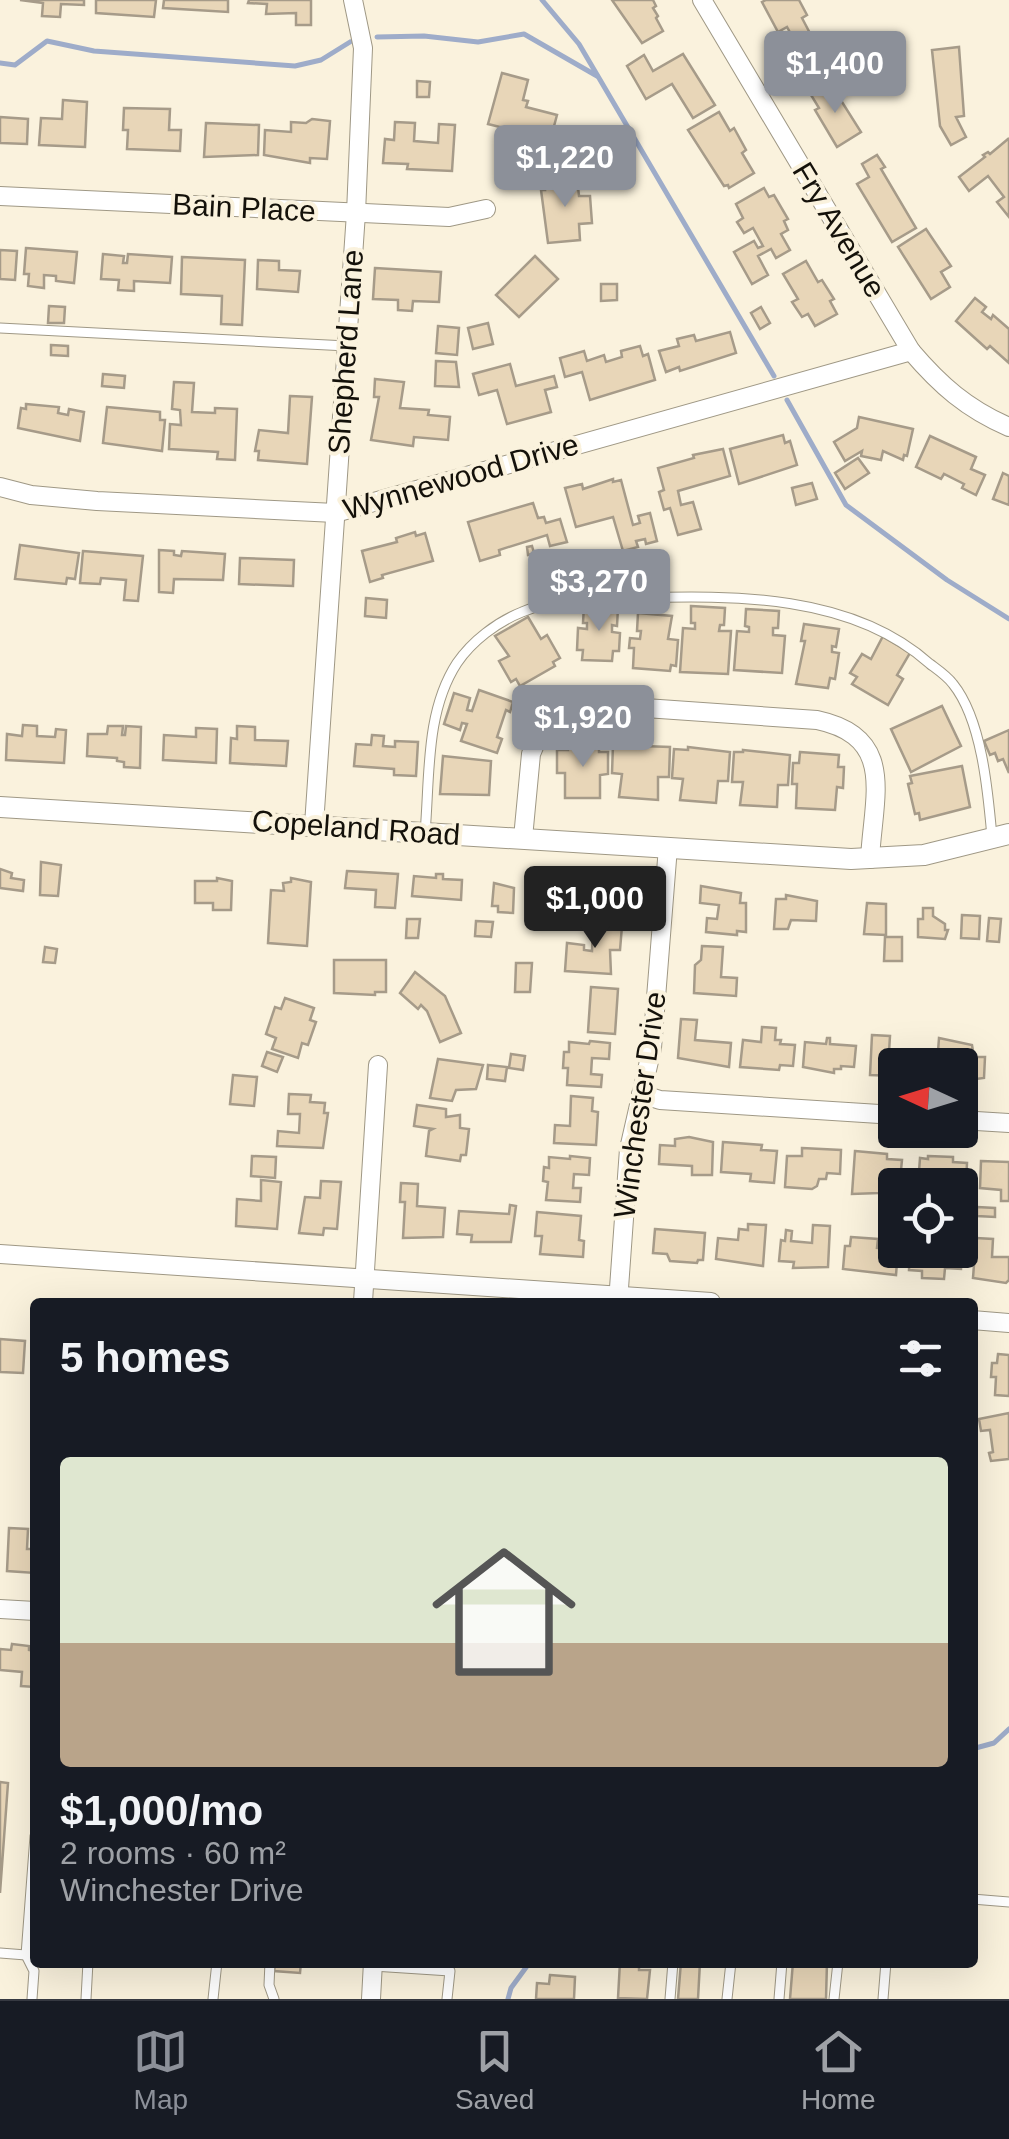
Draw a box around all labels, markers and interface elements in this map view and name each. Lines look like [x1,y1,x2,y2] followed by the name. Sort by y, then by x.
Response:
[754,31,916,116] pin: $1,400
[786,45,884,81] text: $1,400
[484,125,646,210] pin: $1,220
[516,139,614,175] text: $1,220
[786,156,893,303] street label: Fry Avenue
[172,187,317,228] street label: Bain Place
[322,248,369,455] street label: Shepherd Lane
[339,427,582,526] street label: Wynnewood Drive
[518,549,680,634] pin: $3,270
[550,563,648,599] text: $3,270
[502,685,664,770] pin: $1,920
[534,699,632,735] text: $1,920
[251,804,461,851] street label: Copeland Road
[514,866,676,951] pin: $1,000
[546,880,644,916] text: $1,000
[607,990,672,1220] street label: Winchester Drive
[878,1048,978,1148] north arrow
[878,1048,978,1268] map controls
[878,1168,978,1268] button: locate
[893,1331,948,1386] icon: filters
[60,1334,230,1381] text: 5 homes
[414,1522,594,1702] icon: home
[60,1787,263,1834] text: $1,000/mo
[60,1835,286,1871] text: 2 rooms · 60 m²
[60,1872,304,1908] text: Winchester Drive
[133,2024,188,2116] tab: Map
[455,2024,534,2116] tab: Saved
[801,2024,876,2116] tab: Home

